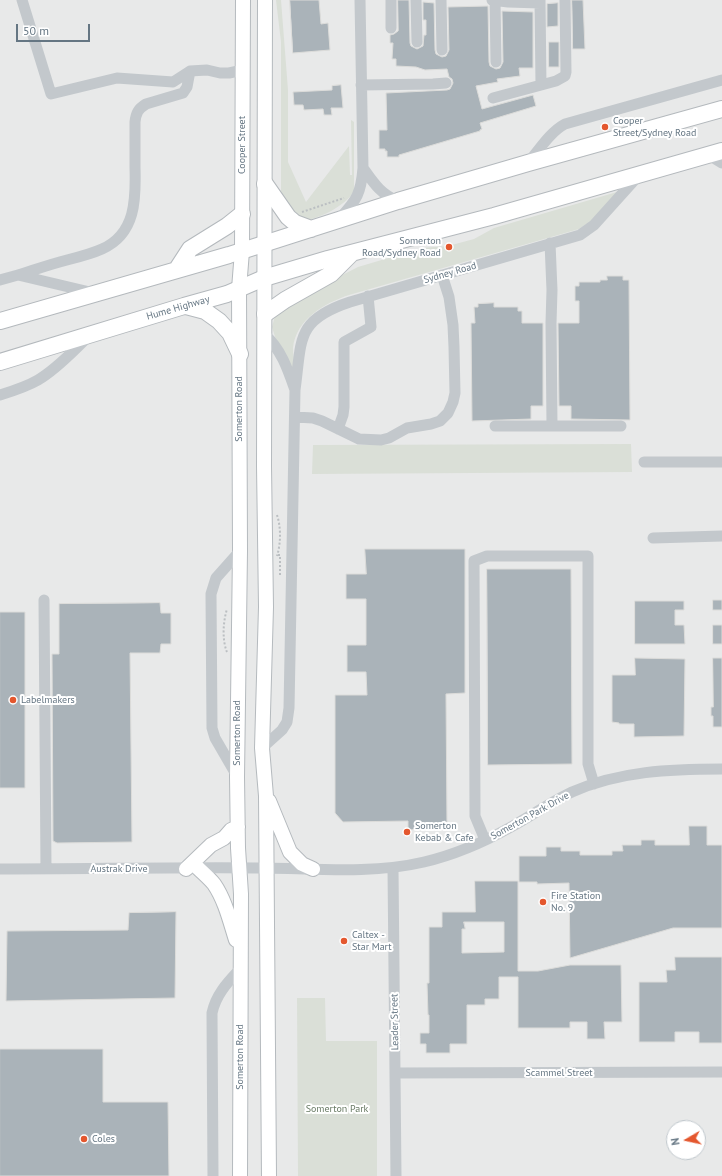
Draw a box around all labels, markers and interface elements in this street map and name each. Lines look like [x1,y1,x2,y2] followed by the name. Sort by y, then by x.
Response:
[18,16,92,42] scale bar
[23,23,49,38] text: 50 m
[613,115,696,138] place label: Cooper Street/Sydney Road
[236,116,248,174] street label: Cooper Street
[600,122,610,132] marker: Cooper Street/Sydney Road
[362,235,441,258] place label: Somerton Road/Sydney Road
[444,242,454,252] marker: Somerton Road/Sydney Road
[422,260,478,286] street label: Sydney Road
[145,293,211,323] street label: Hume Highway
[233,376,245,442] street label: Somerton Road
[21,694,75,706] place label: Labelmakers
[8,695,18,705] marker: Labelmakers
[231,700,243,766] street label: Somerton Road
[489,789,571,843] street label: Somerton Park Drive
[415,820,474,844] place label: Somerton Kebab & Cafe
[402,827,412,837] marker: Somerton Kebab & Cafe
[90,863,148,875] street label: Austrak Drive
[551,890,601,914] place label: Fire Station No. 9
[538,897,548,907] marker: Fire Station No. 9
[352,929,392,952] place label: Caltex - Star Mart
[339,936,349,946] marker: Caltex - Star Mart
[389,994,401,1050] street label: Leader Street
[234,1024,246,1090] street label: Somerton Road
[525,1067,593,1079] street label: Scammel Street
[306,1103,368,1115] park label: Somerton Park
[666,1120,706,1160] north arrow
[92,1133,115,1145] place label: Coles
[79,1134,89,1144] marker: Coles
[668,1137,683,1146] text: N

